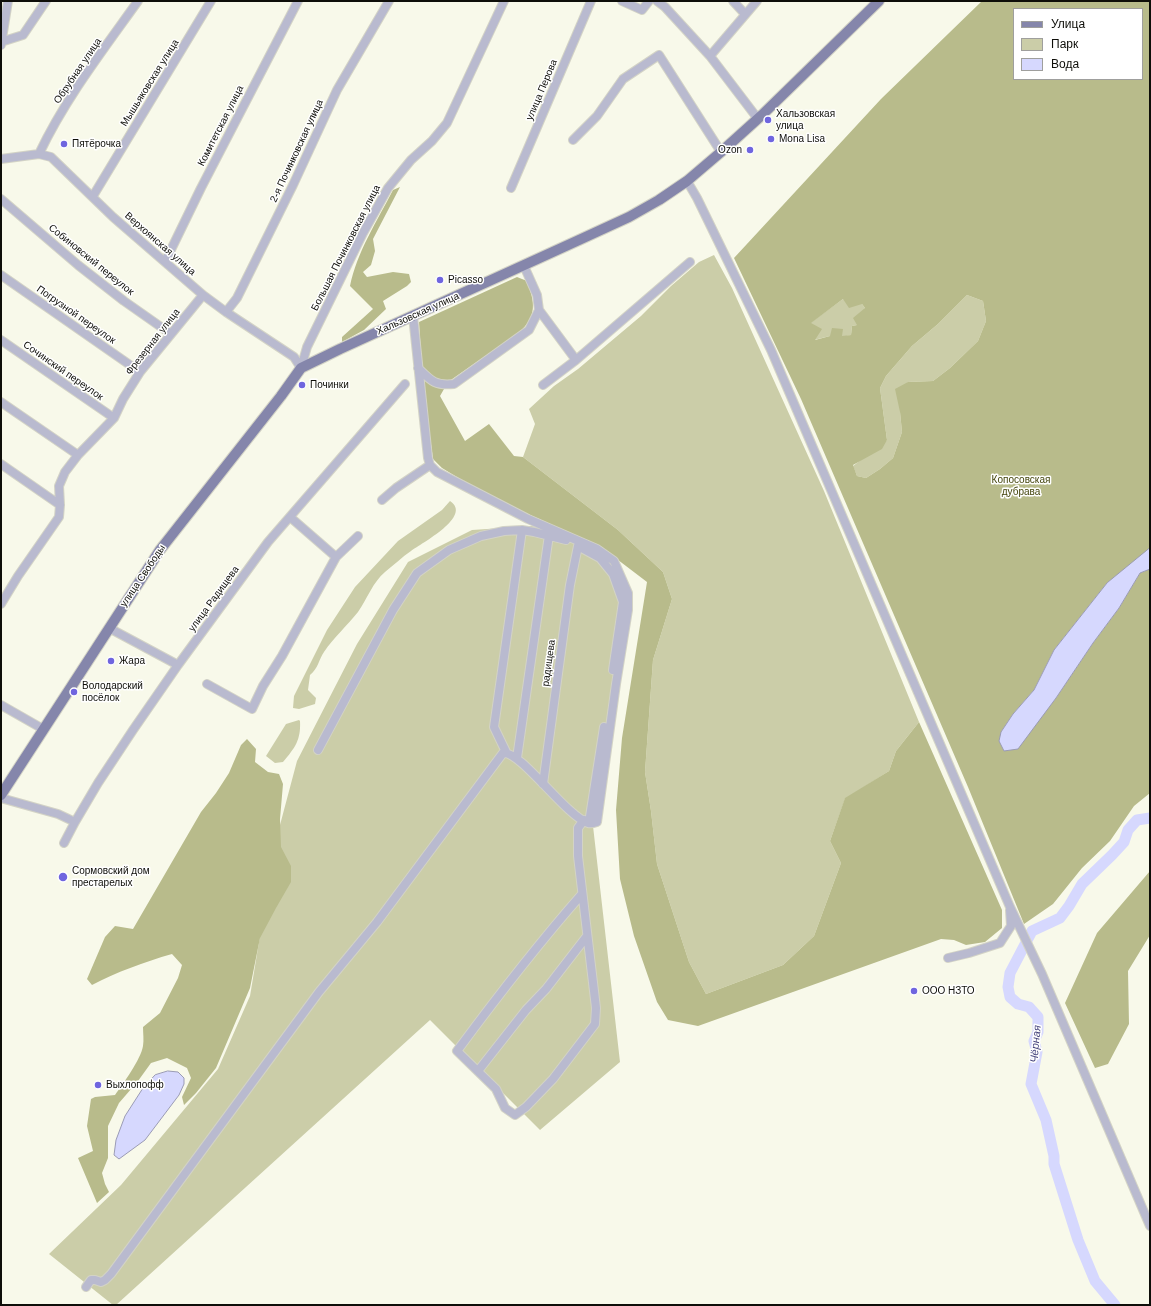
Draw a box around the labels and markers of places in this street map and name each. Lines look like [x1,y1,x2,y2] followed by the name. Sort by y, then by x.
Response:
[776,108,835,132] place label: Хальзовская улица
[763,115,773,125] marker: Хальзовская улица
[779,133,825,145] place label: Mona Lisa
[766,134,776,144] marker: Mona Lisa
[72,138,121,150] place label: Пятёрочка
[59,139,69,149] marker: Пятёрочка
[718,144,742,156] place label: Ozon
[745,145,755,155] marker: Ozon
[448,274,483,286] place label: Picasso
[435,275,445,285] marker: Picasso
[310,379,349,391] place label: Починки
[297,380,307,390] marker: Починки
[119,655,145,667] place label: Жара
[106,656,116,666] marker: Жара
[82,680,143,704] place label: Володарский посёлок
[69,687,79,697] marker: Володарский посёлок
[72,865,150,888] place label: Сормовский дом престарелых
[57,871,69,883] marker: Сормовский дом престарелых
[922,985,975,997] place label: ООО НЗТО
[909,986,919,996] marker: ООО НЗТО
[106,1079,164,1091] place label: Выхлопофф
[93,1080,103,1090] marker: Выхлопофф

